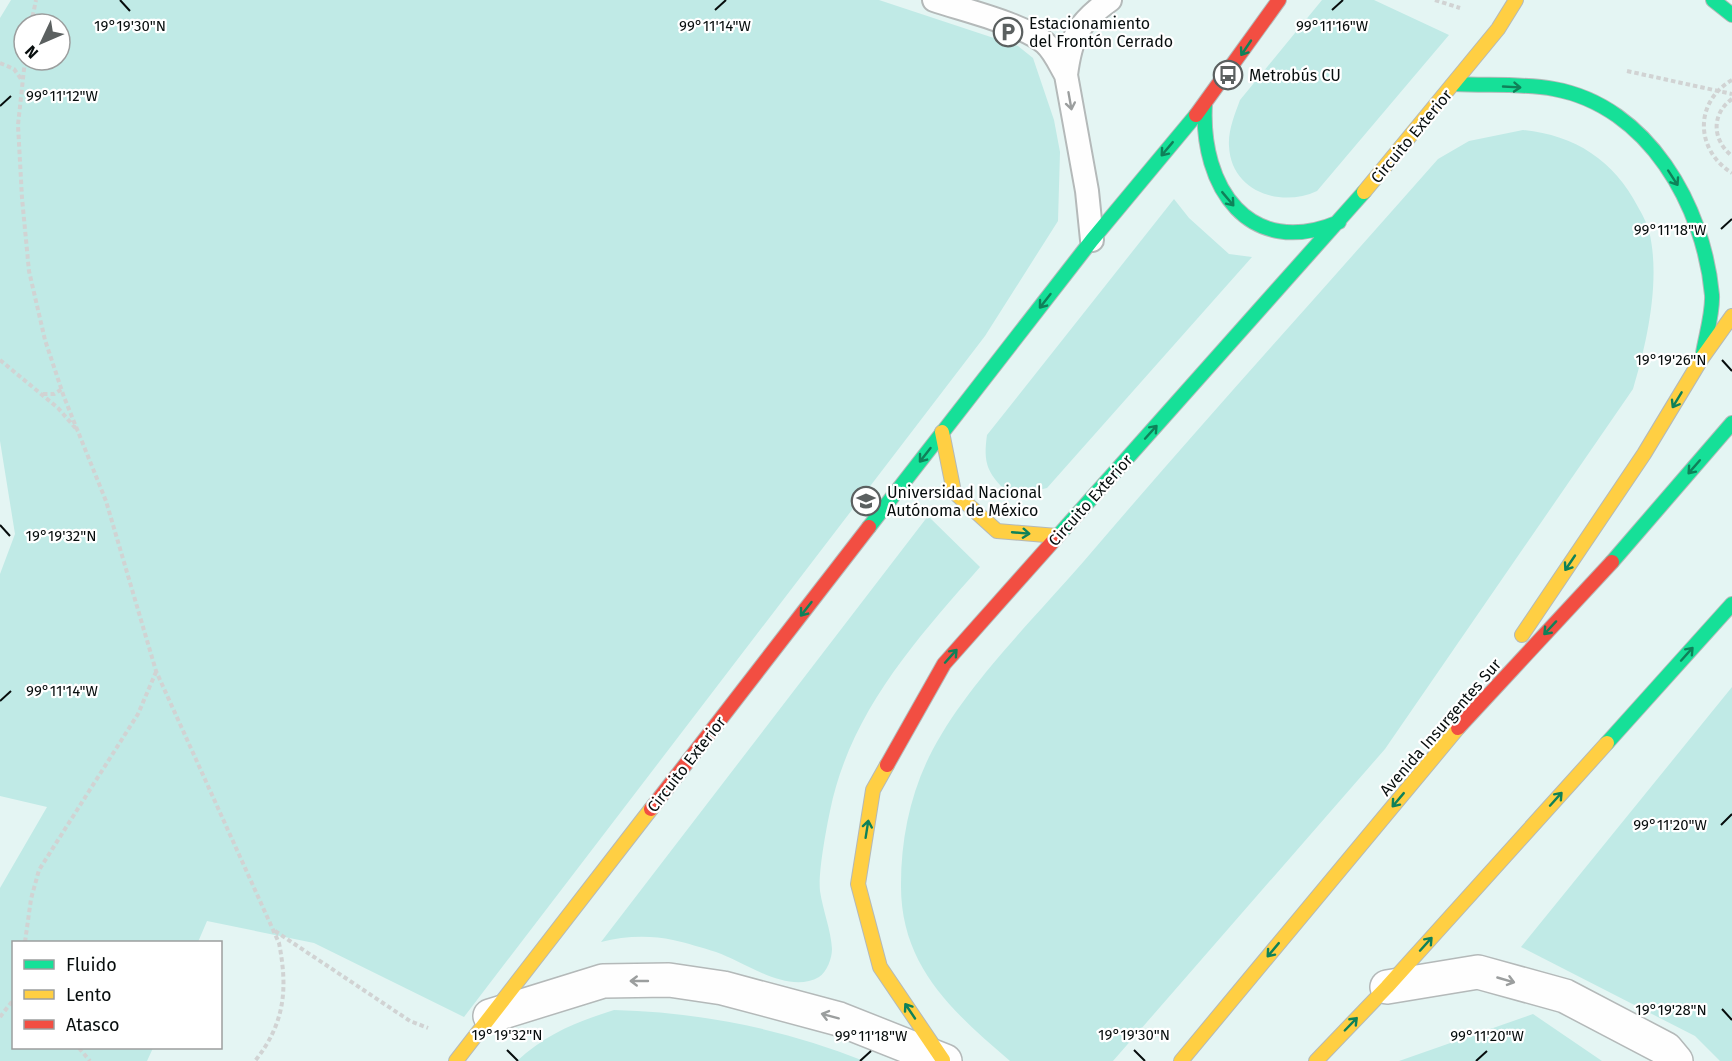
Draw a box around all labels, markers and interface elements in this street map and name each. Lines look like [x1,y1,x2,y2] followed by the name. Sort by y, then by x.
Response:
[12,12,72,72] north arrow
[1029,14,1173,51] place label: Estacionamiento del Frontón Cerrado
[992,16,1024,48] parking icon: Estacionamiento del Frontón Cerrado
[94,17,166,35] text: 19°19'30"N
[679,17,751,35] text: 99°11'14"W
[1296,17,1369,35] text: 99°11'16"W
[1240,40,1252,56] one-way arrow
[21,42,42,62] text: N
[1212,59,1244,91] bus stop icon: Metrobús CU
[1249,66,1341,85] place label: Metrobús CU
[1502,82,1522,93] one-way arrow
[1367,85,1457,187] street label: Circuito Exterior
[26,87,99,105] text: 99°11'12"W
[1065,91,1076,111] one-way arrow
[1161,141,1174,157] one-way arrow
[1668,169,1680,186] one-way arrow
[1222,191,1235,207] one-way arrow
[1634,221,1707,239] text: 99°11'18"W
[1038,293,1051,309] one-way arrow
[1635,351,1707,369] text: 19°19'26"N
[1670,391,1682,408] one-way arrow
[1144,425,1158,440] one-way arrow
[918,446,931,462] one-way arrow
[1044,450,1137,550] street label: Circuito Exterior
[1687,459,1701,474] one-way arrow
[887,483,1042,520] place label: Universidad Nacional Autónoma de México
[850,485,882,517] school or university icon: Universidad Nacional Autónoma de México
[26,527,96,545] text: 19°19'32"N
[1010,528,1030,539] one-way arrow
[1564,555,1576,571] one-way arrow
[799,601,812,617] one-way arrow
[1543,621,1557,636] one-way arrow
[1680,647,1694,662] one-way arrow
[944,649,958,664] one-way arrow
[1376,654,1506,800] street label: Avenida Insurgentes Sur
[26,682,98,700] text: 99°11'14"W
[643,712,730,816] street label: Circuito Exterior
[1549,791,1564,806] one-way arrow
[1391,792,1405,807] one-way arrow
[1633,816,1707,834] text: 99°11'20"W
[862,820,873,840] one-way arrow
[1419,936,1433,951] one-way arrow
[12,941,222,1049] legend
[1267,942,1280,958] one-way arrow
[66,954,117,976] text: Fluido
[1496,974,1515,986] one-way arrow
[630,975,650,986] one-way arrow
[66,984,112,1006] text: Lento
[1635,1001,1707,1019] text: 19°19'28"N
[904,1004,916,1020] one-way arrow
[821,1010,840,1021] one-way arrow
[66,1014,119,1036] text: Atasco
[1344,1016,1358,1031] one-way arrow
[472,1026,542,1044] text: 19°19'32"N
[1098,1026,1170,1044] text: 19°19'30"N
[835,1027,908,1045] text: 99°11'18"W
[1450,1027,1524,1045] text: 99°11'20"W

